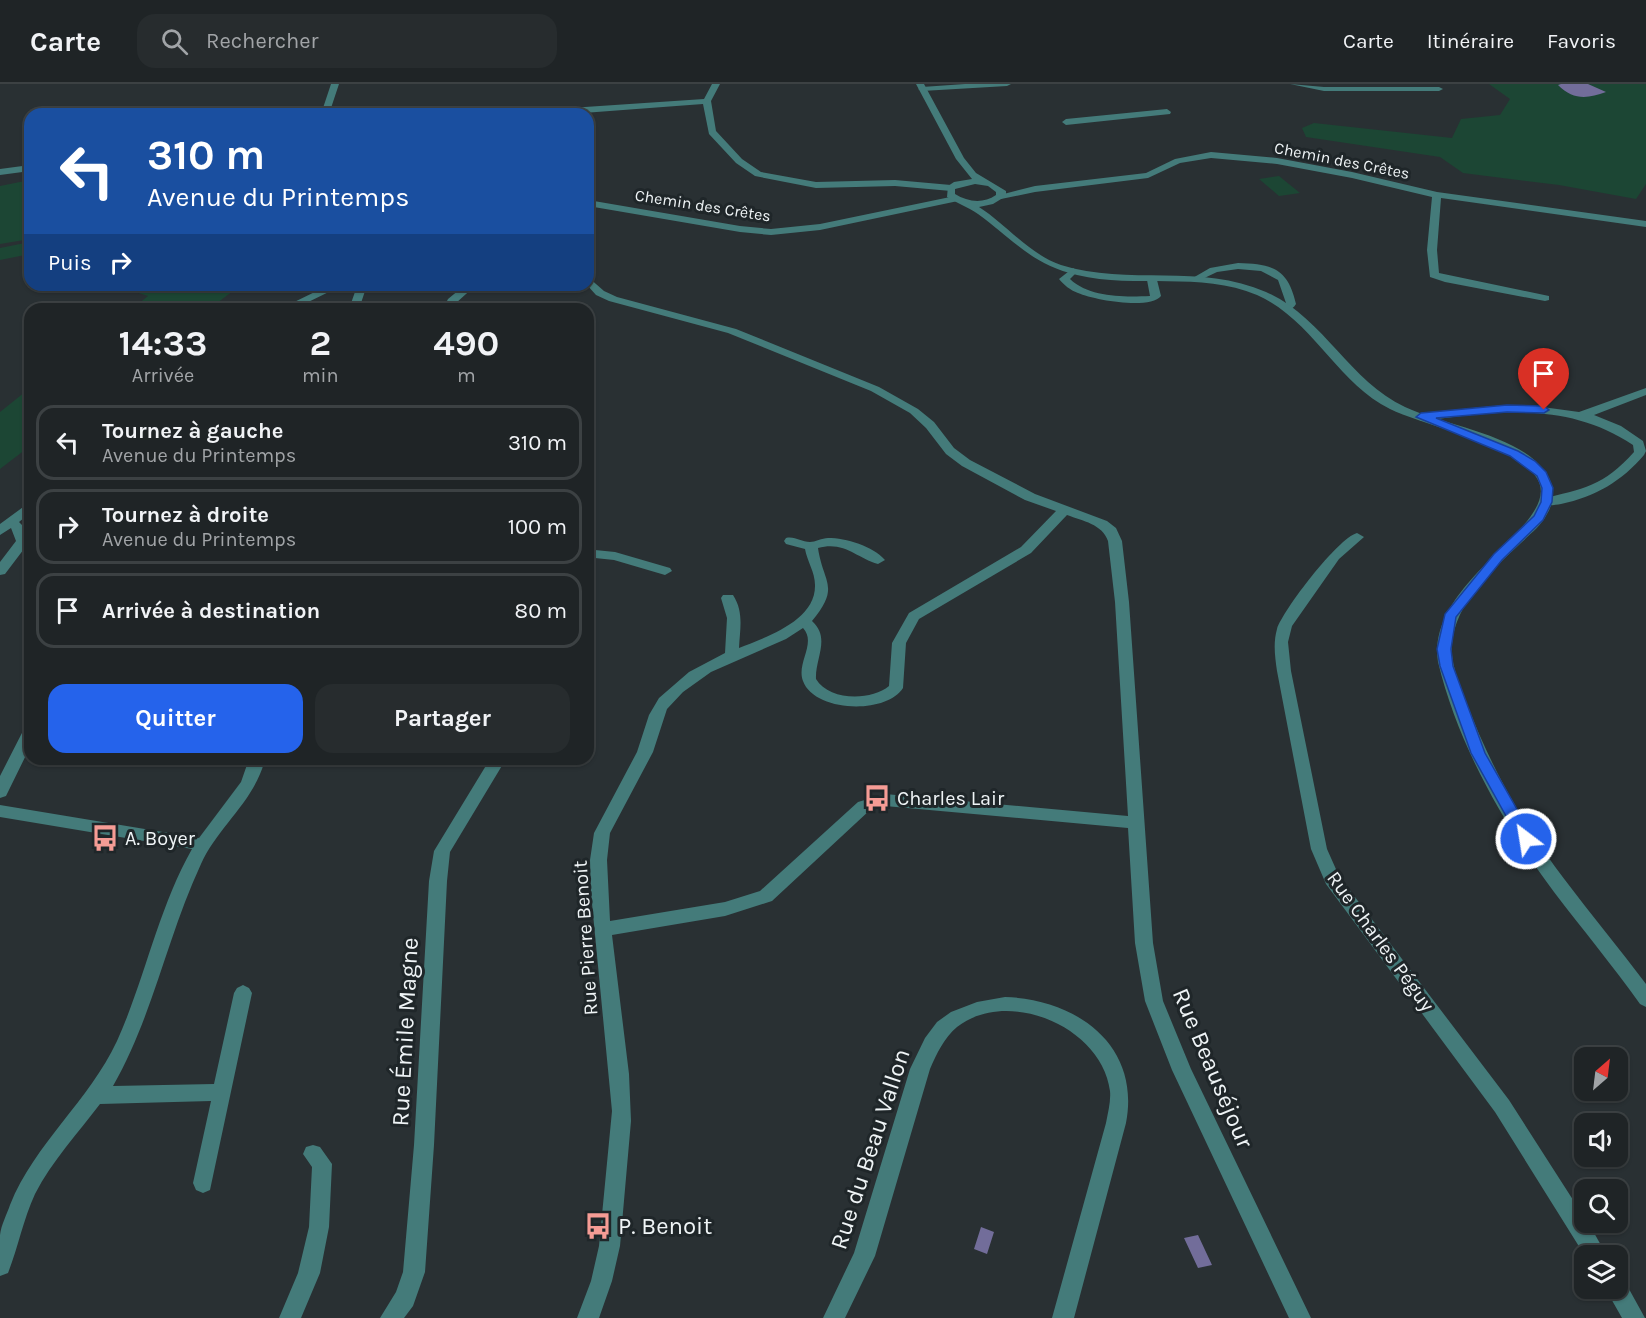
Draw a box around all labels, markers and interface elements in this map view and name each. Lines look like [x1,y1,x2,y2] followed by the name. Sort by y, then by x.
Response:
[137,14,557,68] search box
[30,25,101,58] text: Carte
[158,25,191,58] icon: search
[206,28,319,54] text: Rechercher
[1343,29,1394,53] text: Carte
[1427,29,1514,53] text: Itinéraire
[1547,29,1616,53] text: Favoris
[147,130,265,180] text: 310 m
[48,132,126,210] icon: left
[1273,138,1411,183] street label: Chemin des Crêtes
[147,181,409,213] text: Avenue du Printemps
[634,185,772,226] street label: Chemin des Crêtes
[104,246,137,279] icon: right
[48,250,92,276] text: Puis
[119,322,207,364] text: 14:33
[309,322,331,364] text: 2
[433,322,499,364] text: 490
[1518,348,1569,410] pin
[1527,357,1560,390] icon: arrive
[132,364,194,387] text: Arrivée
[302,364,339,387] text: min
[457,364,476,387] text: m
[102,418,283,444] text: Tournez à gauche
[51,426,84,459] icon: left
[508,430,567,456] text: 310 m
[102,444,296,467] text: Avenue du Printemps
[102,502,269,528] text: Tournez à droite
[51,510,84,543] icon: right
[508,514,567,540] text: 100 m
[102,528,296,551] text: Avenue du Printemps
[51,594,84,627] icon: arrive
[102,598,320,624] text: Arrivée à destination
[515,598,567,624] text: 80 m
[48,684,303,753] button: Quitter
[315,684,570,753] button: Partager
[862,783,892,813] bus stop icon: Charles Lair
[897,787,1005,810] place label: Charles Lair
[1494,807,1558,871] position arrow
[90,823,120,853] bus stop icon: A. Boyer
[125,827,196,850] place label: A. Boyer
[569,859,602,1016] street label: Rue Pierre Benoit
[1322,867,1439,1016] street label: Rue Charles Péguy
[385,937,424,1127] street label: Rue Émile Magne
[1167,984,1259,1152] street label: Rue Beauséjour
[824,1045,916,1253] street label: Rue du Beau Vallon
[1574,1047,1628,1101] north arrow
[1574,1047,1628,1299] map controls
[1574,1113,1628,1167] button: sound
[1574,1179,1628,1233] button: search
[583,1211,613,1241] bus stop icon: P. Benoit
[618,1212,712,1240] place label: P. Benoit
[1574,1245,1628,1299] button: layers

